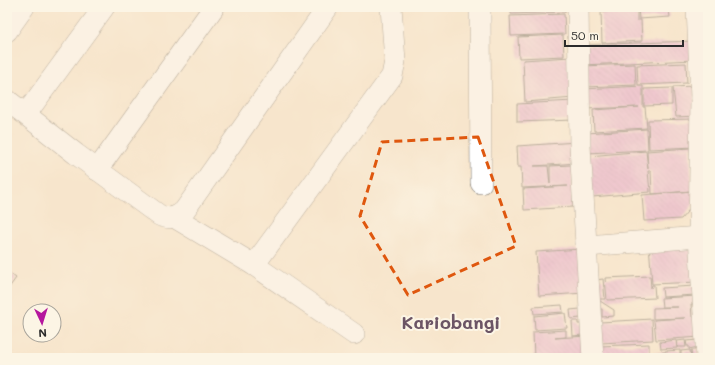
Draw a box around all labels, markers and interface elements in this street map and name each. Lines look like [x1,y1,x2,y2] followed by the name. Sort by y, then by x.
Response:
[565,22,683,48] scale bar
[571,27,599,43] text: 50 m
[22,303,62,343] north arrow
[402,310,500,334] district label: Kariobangi
[38,326,47,341] text: N

